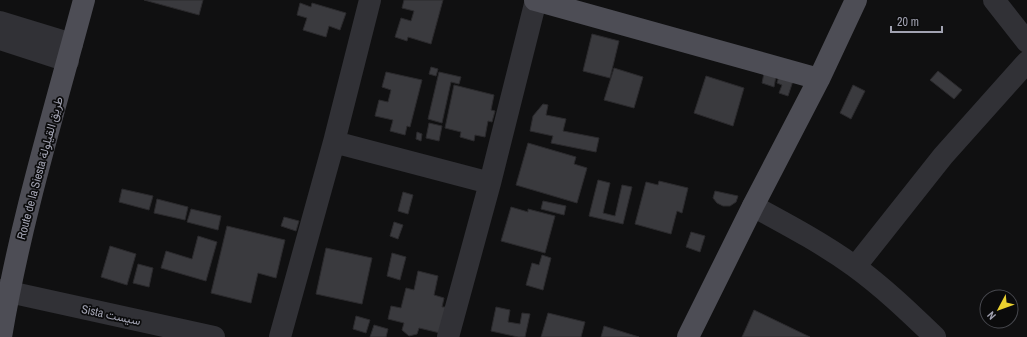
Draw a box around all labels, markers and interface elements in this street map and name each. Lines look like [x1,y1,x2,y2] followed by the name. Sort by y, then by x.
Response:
[891,8,942,34] scale bar
[897,14,919,30] text: 20 m
[13,95,67,241] street label: Route de la Siesta طريق القيلولة
[979,289,1019,329] north arrow
[80,301,142,329] street label: Sista سيست
[984,309,999,323] text: N

